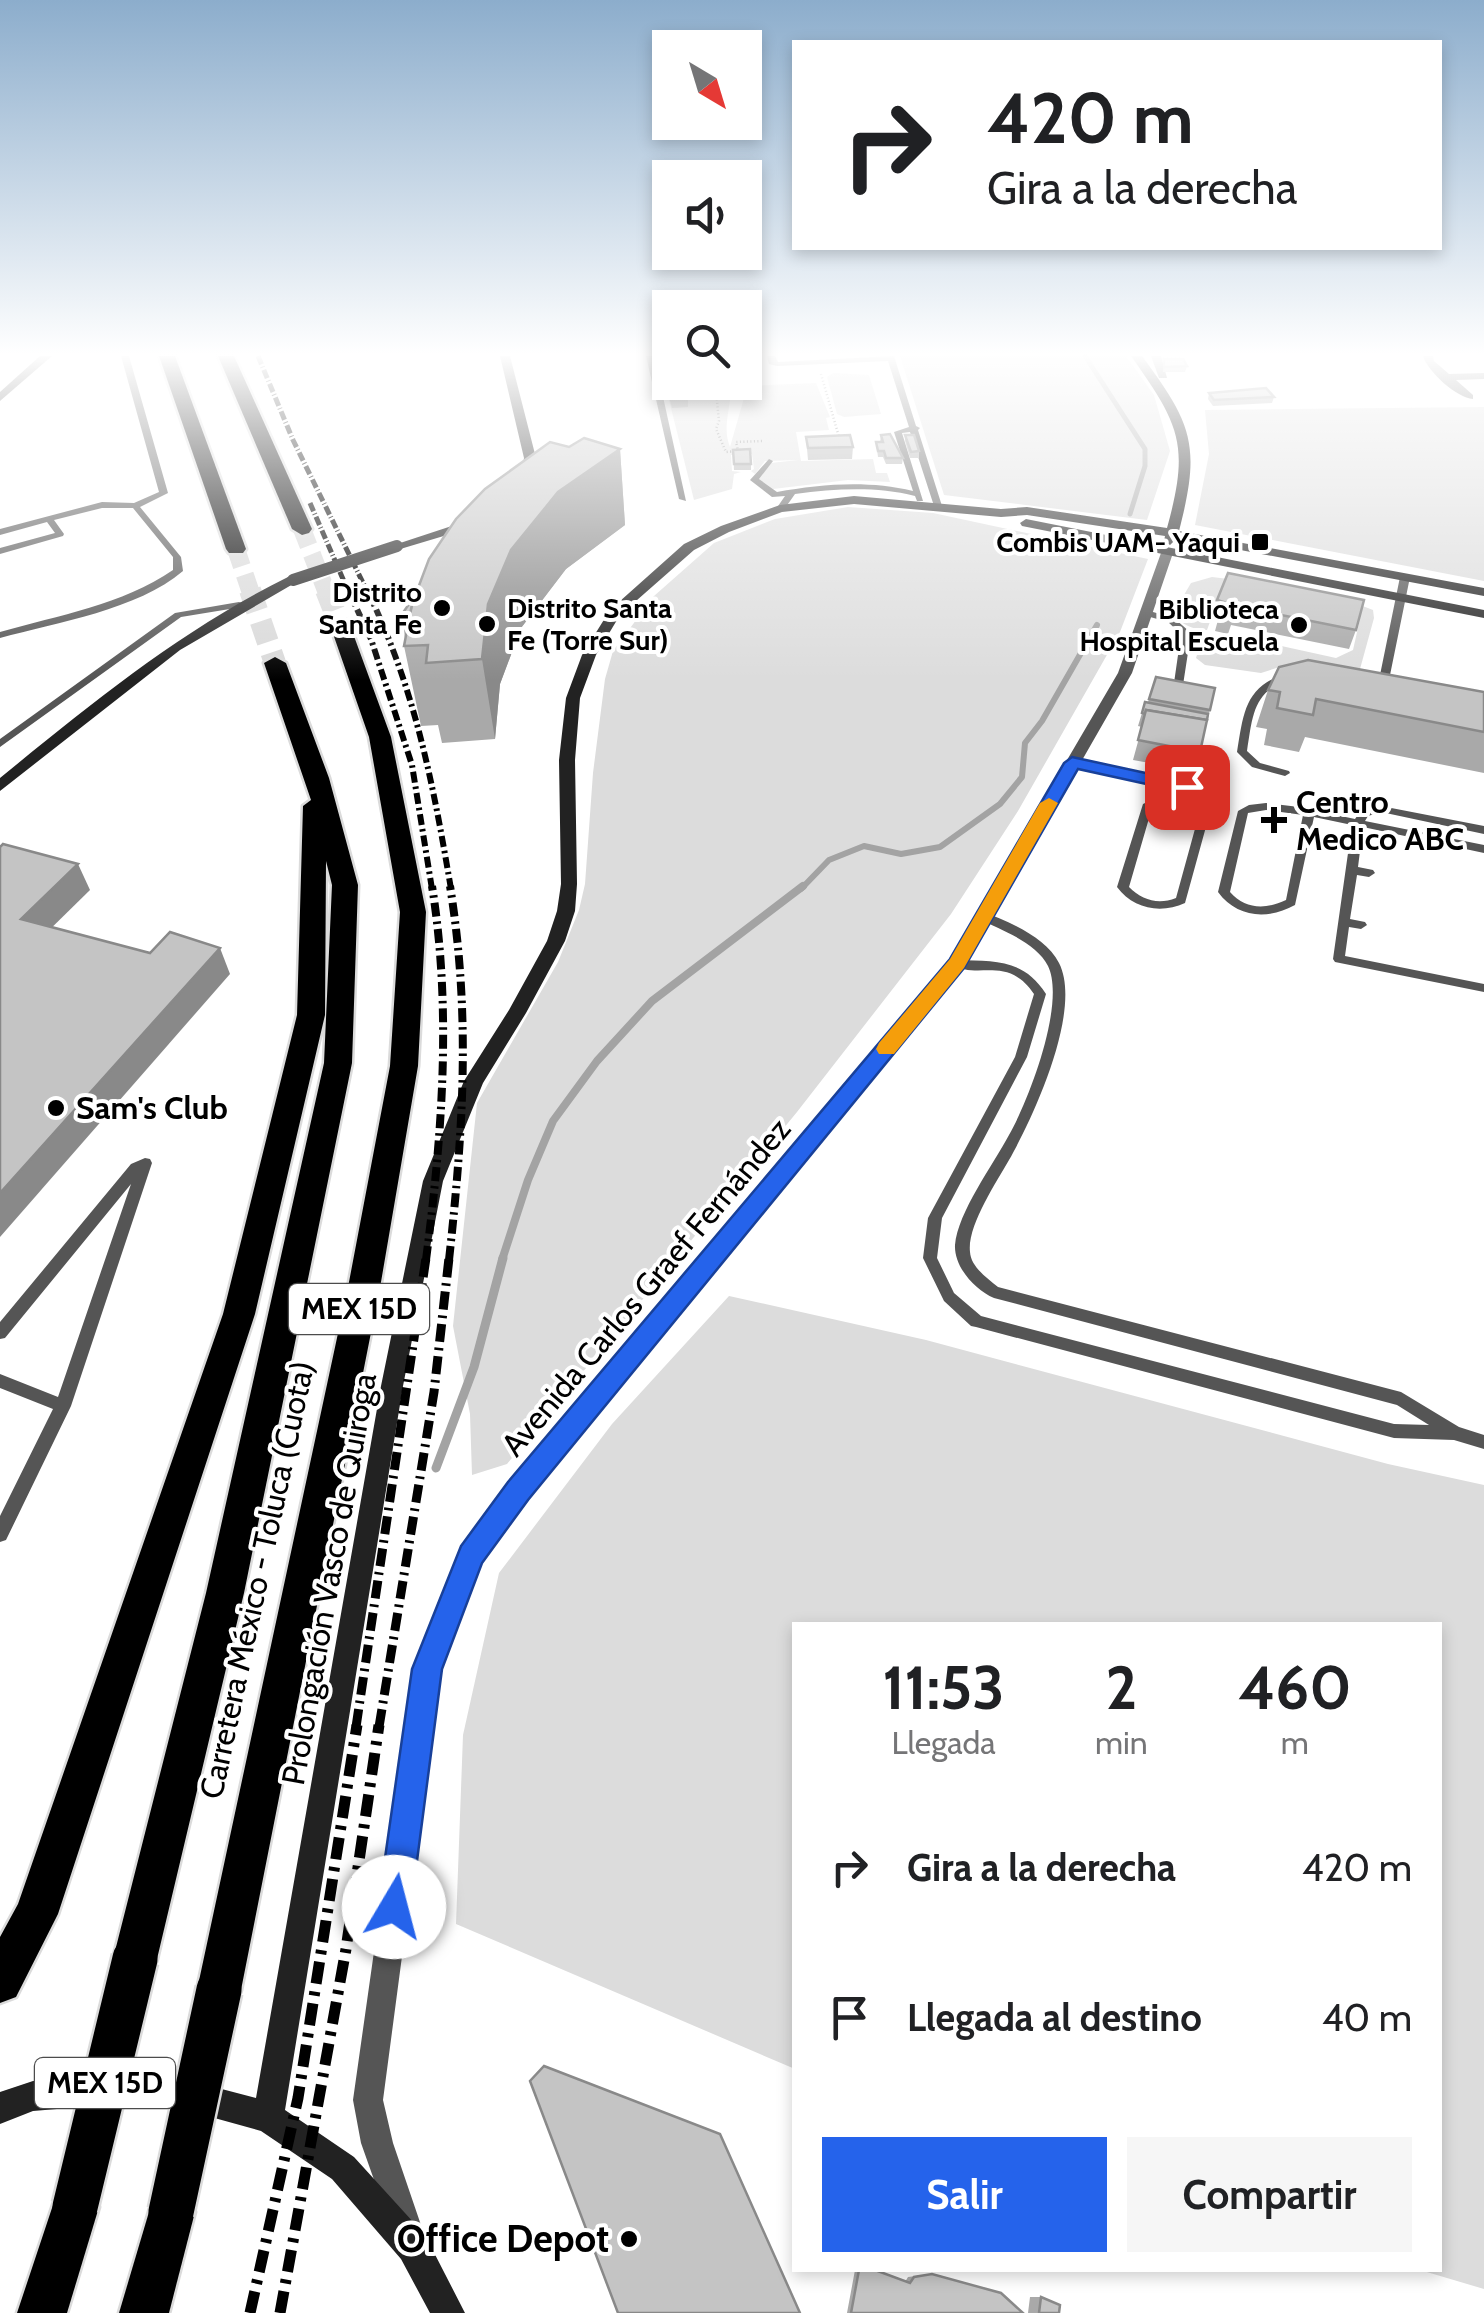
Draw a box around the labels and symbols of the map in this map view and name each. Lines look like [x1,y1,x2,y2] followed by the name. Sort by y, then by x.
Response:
[652,30,762,140] north arrow
[996,525,1240,559] place label: Combis UAM- Yaqui
[1249,531,1271,553] marker: Combis UAM- Yaqui
[319,575,422,641] place label: Distrito Santa Fe
[507,591,672,657] place label: Distrito Santa Fe (Torre Sur)
[1080,592,1279,658] place label: Biblioteca Hospital Escuela
[431,597,453,619] marker: Distrito Santa Fe
[476,613,498,635] marker: Distrito Santa Fe (Torre Sur)
[1288,614,1310,636] marker: Biblioteca Hospital Escuela
[1145,745,1230,830] pin
[1296,782,1464,858] place label: Centro Medico ABC
[1261,807,1287,833] marker: Centro Medico ABC
[76,1088,228,1127] place label: Sam's Club
[45,1097,67,1119] marker: Sam's Club
[493,1110,798,1464] street label: Avenida Carlos Graef Fernández
[289,1284,429,1334] road number: MEX 15D
[191,1358,322,1802] street label: Carretera México - Toluca (Cuota)
[273,1369,384,1788] street label: Prolongación Vasco de Quiroga
[342,1855,446,1959] position arrow
[35,2058,175,2108] road number: MEX 15D
[397,2215,609,2262] place label: Office Depot
[618,2228,640,2250] marker: Office Depot

